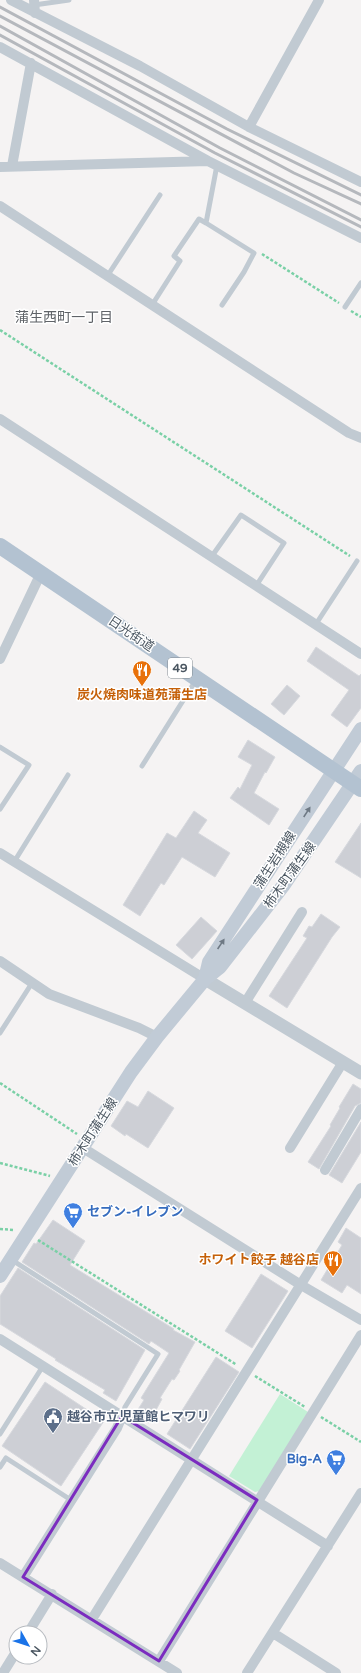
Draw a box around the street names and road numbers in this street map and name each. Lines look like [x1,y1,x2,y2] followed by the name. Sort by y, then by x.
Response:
[105,613,157,655] street label: 日光街道
[168,658,192,678] road number: 49
[251,828,299,892] street label: 蒲生岩槻線
[261,839,319,911] street label: 柿木町蒲生線
[65,1095,121,1169] street label: 柿木町蒲生線

